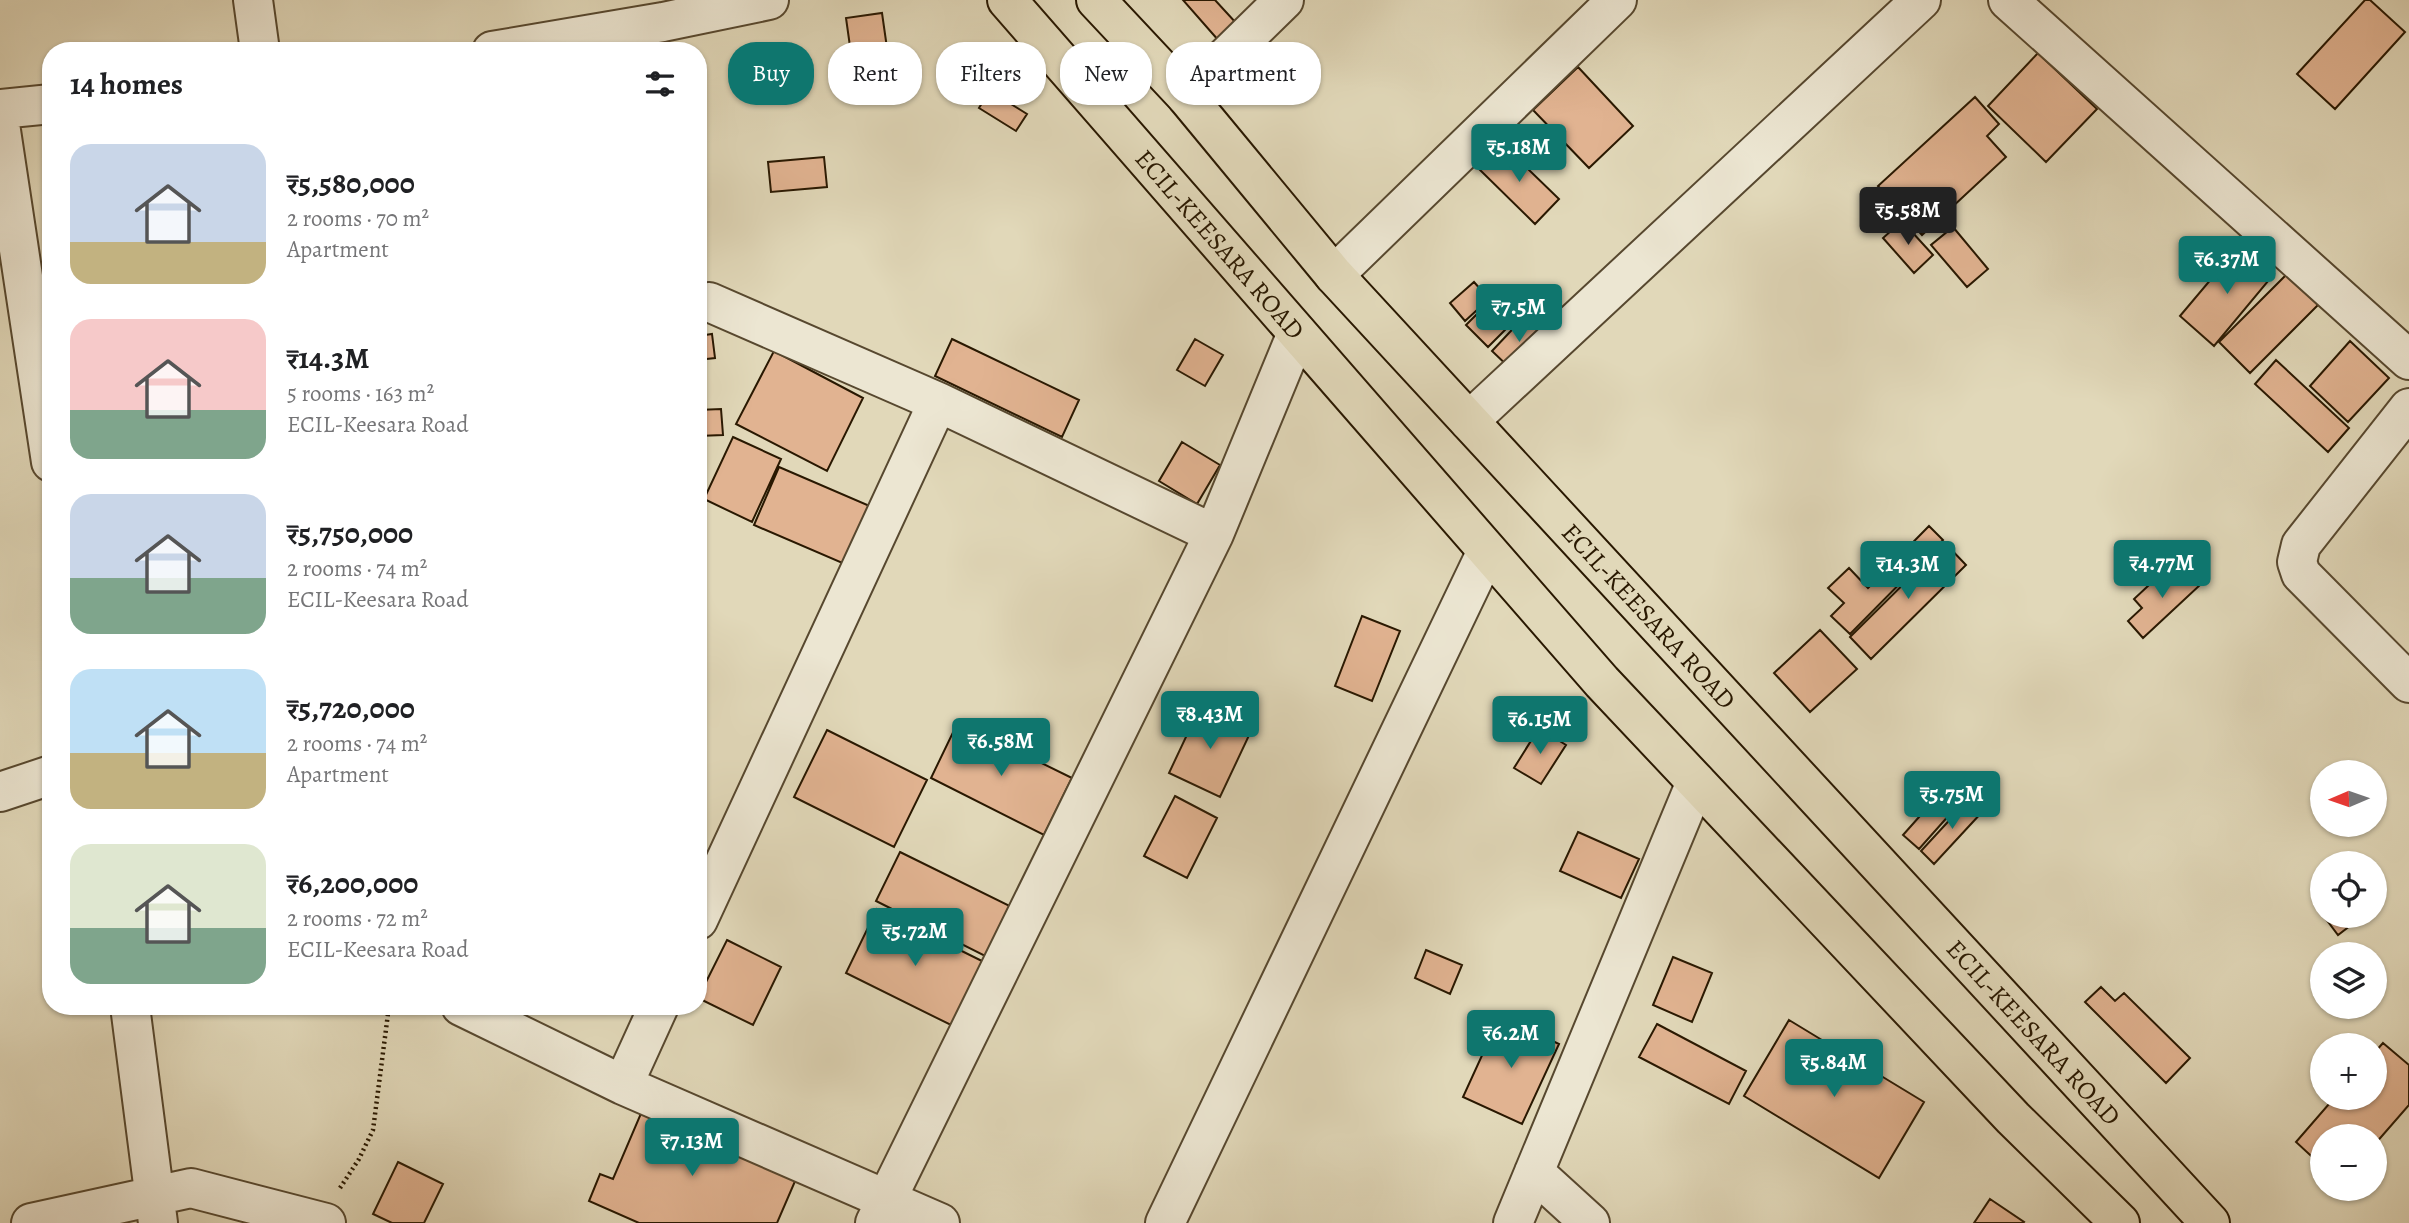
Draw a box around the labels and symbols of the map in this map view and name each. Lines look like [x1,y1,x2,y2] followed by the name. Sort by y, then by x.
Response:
[1462,124,1576,184] pin: ₹5.18M
[1127,142,1312,347] street label: ECIL-KEESARA ROAD
[1851,188,1965,247] pin: ₹5.58M
[2170,236,2284,296] pin: ₹6.37M
[1470,284,1568,344] pin: ₹7.5M
[1554,516,1744,717] street label: ECIL-KEESARA ROAD
[2105,540,2219,600] pin: ₹4.77M
[1851,542,1965,601] pin: ₹14.3M
[1153,692,1267,751] pin: ₹8.43M
[1483,696,1597,756] pin: ₹6.15M
[944,718,1058,778] pin: ₹6.58M
[2310,760,2387,836] north arrow
[1895,772,2009,831] pin: ₹5.75M
[858,908,972,968] pin: ₹5.72M
[1938,932,2128,1133] street label: ECIL-KEESARA ROAD
[1462,1010,1560,1070] pin: ₹6.2M
[1777,1040,1891,1099] pin: ₹5.84M
[635,1118,749,1178] pin: ₹7.13M

